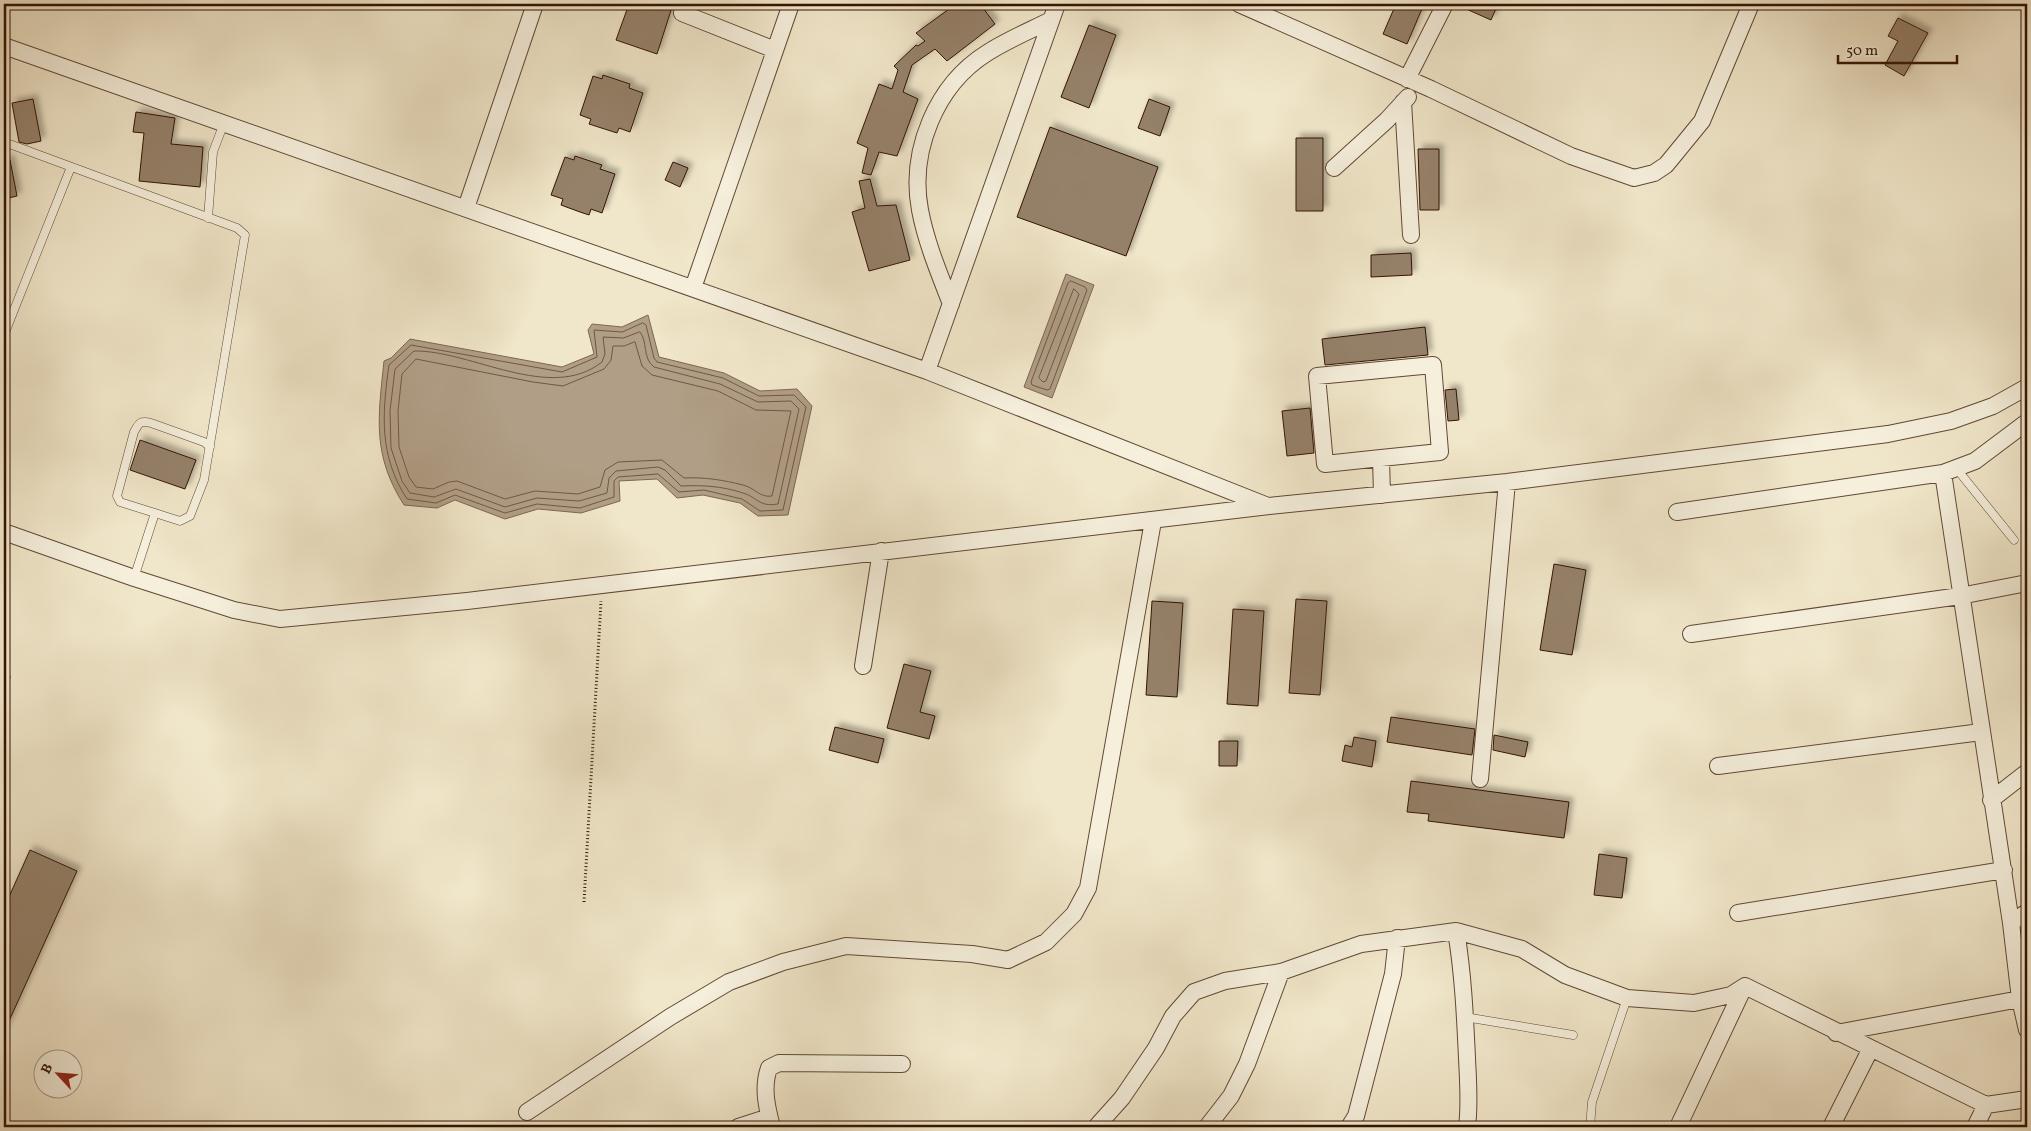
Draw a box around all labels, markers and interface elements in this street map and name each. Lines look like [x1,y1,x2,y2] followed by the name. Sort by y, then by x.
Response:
[1838,32,1957,64] scale bar
[1846,41,1878,62] text: 50 m
[32,1048,82,1098] north arrow
[37,1061,58,1077] text: B

